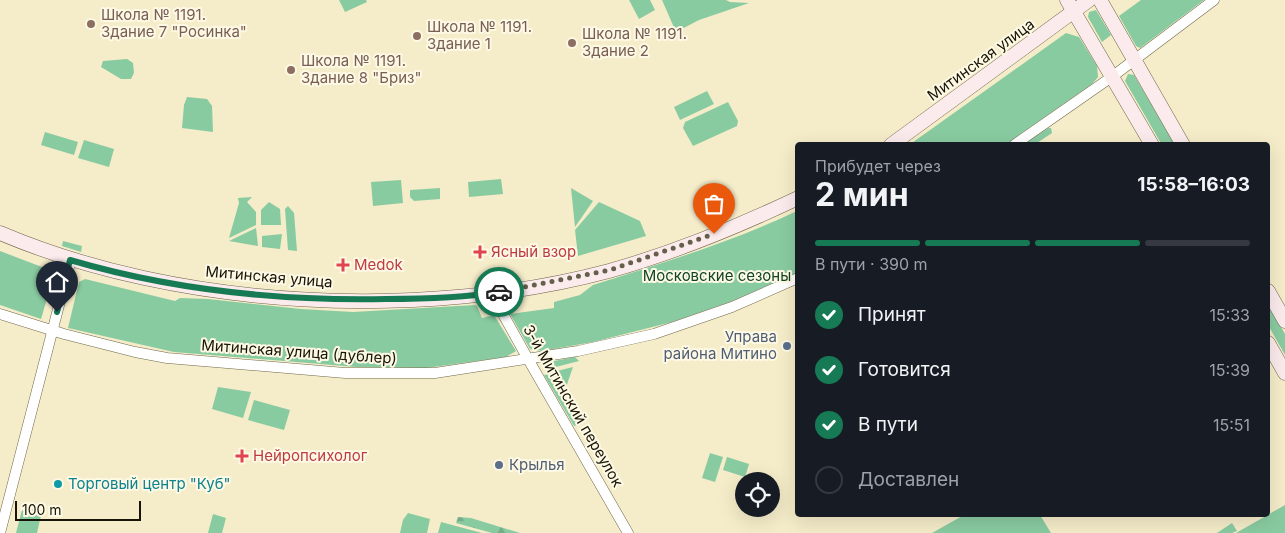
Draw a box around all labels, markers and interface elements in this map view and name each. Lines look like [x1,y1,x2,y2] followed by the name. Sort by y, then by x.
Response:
[101,5,247,41] place label: Школа № 1191. Здание 7 "Росинка"
[923,14,1038,105] street label: Митинская улица
[427,17,532,53] place label: Школа № 1191. Здание 1
[85,18,97,30] marker: Школа № 1191. Здание 7 "Росинка"
[582,24,687,60] place label: Школа № 1191. Здание 2
[411,30,423,42] marker: Школа № 1191. Здание 1
[566,37,578,49] marker: Школа № 1191. Здание 2
[301,51,421,87] place label: Школа № 1191. Здание 8 "Бриз"
[285,64,297,76] marker: Школа № 1191. Здание 8 "Бриз"
[815,156,941,176] text: Прибудет через
[1137,173,1250,196] text: 15:58–16:03
[815,175,909,214] text: 2 мин
[693,183,735,234] pin
[700,190,728,218] icon: bag
[491,242,576,261] place label: Ясный взор
[473,245,487,259] marker: Ясный взор
[815,254,928,274] text: В пути · 390 m
[354,255,403,274] place label: Medok
[336,258,350,272] marker: Medok
[36,261,78,312] pin
[205,261,333,292] street label: Митинская улица
[643,266,791,285] park label: Московские сезоны
[474,267,524,317] courier
[43,268,71,296] icon: home
[485,278,513,306] icon: car
[815,301,843,329] icon: check
[858,303,926,326] text: Принят
[1209,305,1250,325] text: 15:33
[519,321,628,490] street label: 3-й Митинский переулок
[663,327,777,363] place label: Управа района Митино
[201,335,397,368] street label: Митинская улица (дублер)
[781,340,793,352] marker: Управа района Митино
[815,356,843,384] icon: check
[858,358,951,381] text: Готовится
[1209,360,1250,380] text: 15:39
[815,411,843,439] icon: check
[858,413,918,436] text: В пути
[1213,415,1250,435] text: 15:51
[253,446,368,465] place label: Нейропсихолог
[235,449,249,463] marker: Нейропсихолог
[509,455,565,474] place label: Крылья
[493,459,505,471] marker: Крылья
[858,468,959,491] text: Доставлен
[735,472,780,517] map controls
[735,472,780,517] button: locate
[68,474,231,493] place label: Торговый центр "Куб"
[52,478,64,490] marker: Торговый центр "Куб"
[15,498,141,521] scale bar
[22,501,62,518] text: 100 m

